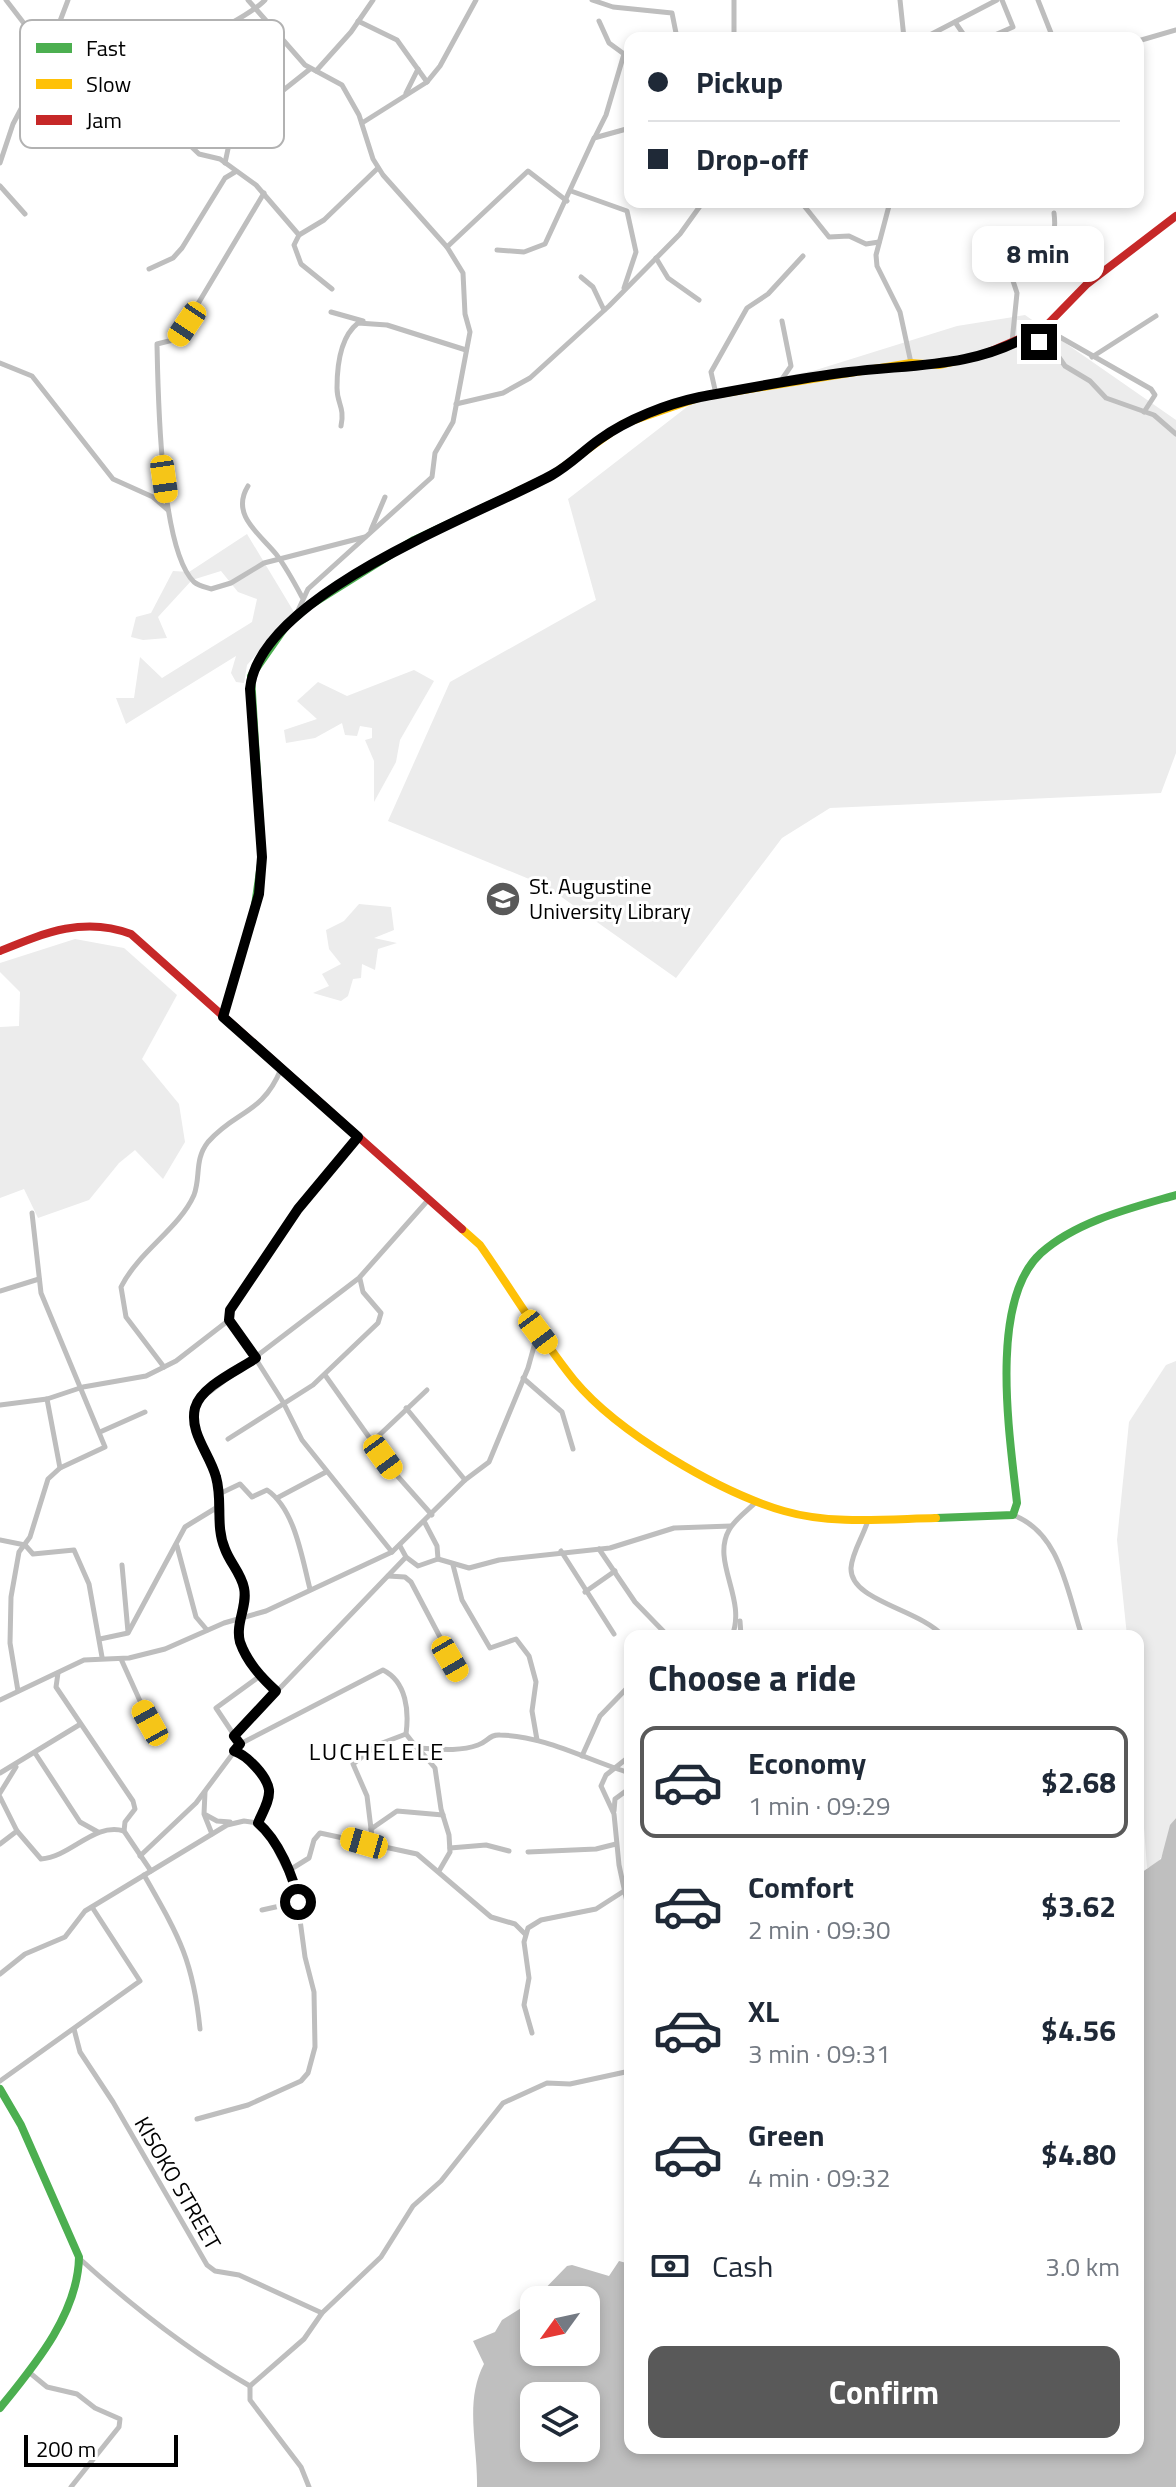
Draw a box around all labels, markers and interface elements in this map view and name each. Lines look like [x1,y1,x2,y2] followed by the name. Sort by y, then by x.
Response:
[20,20,284,148] legend
[86,31,126,65] text: Fast
[696,59,783,105] text: Pickup
[86,67,132,101] text: Slow
[86,103,122,137] text: Jam
[696,136,808,182] text: Drop-off
[973,226,1105,282] callout: 8 min
[1006,234,1070,273] text: 8 min
[164,297,210,351] car
[1021,324,1057,360] route end
[149,454,179,504] car
[529,869,691,928] place label: St. Augustine University Library
[484,880,522,918] school or university icon: St. Augustine University Library
[514,1306,562,1358] car
[359,1431,407,1483] car
[428,1632,472,1686] car
[648,1650,856,1705] text: Choose a ride
[128,1696,172,1750] car
[309,1733,445,1769] district label: LUCHELELE
[748,1740,866,1786] text: Economy
[652,1746,724,1818] icon: car
[1041,1759,1116,1805] text: $2.68
[748,1786,891,1825] text: 1 min · 09:29
[338,1825,390,1861] car
[748,1864,854,1910] text: Comfort
[652,1870,724,1942] icon: car
[1041,1883,1116,1929] text: $3.62
[280,1884,316,1920] route start
[748,1910,891,1949] text: 2 min · 09:30
[748,1988,779,2034] text: XL
[652,1994,724,2066] icon: car
[1041,2007,1116,2053] text: $4.56
[748,2034,891,2073] text: 3 min · 09:31
[126,2110,230,2256] street label: KISOKO STREET
[748,2112,825,2158] text: Green
[652,2118,724,2190] icon: car
[1041,2131,1116,2177] text: $4.80
[748,2158,891,2197] text: 4 min · 09:32
[712,2243,773,2289] text: Cash
[648,2244,692,2288] icon: cash
[1045,2247,1120,2286] text: 3.0 km
[520,2286,600,2366] north arrow
[520,2286,600,2462] map controls
[648,2346,1120,2438] button: Confirm
[520,2382,600,2462] button: layers
[24,2431,178,2467] scale bar
[36,2432,96,2466] text: 200 m

